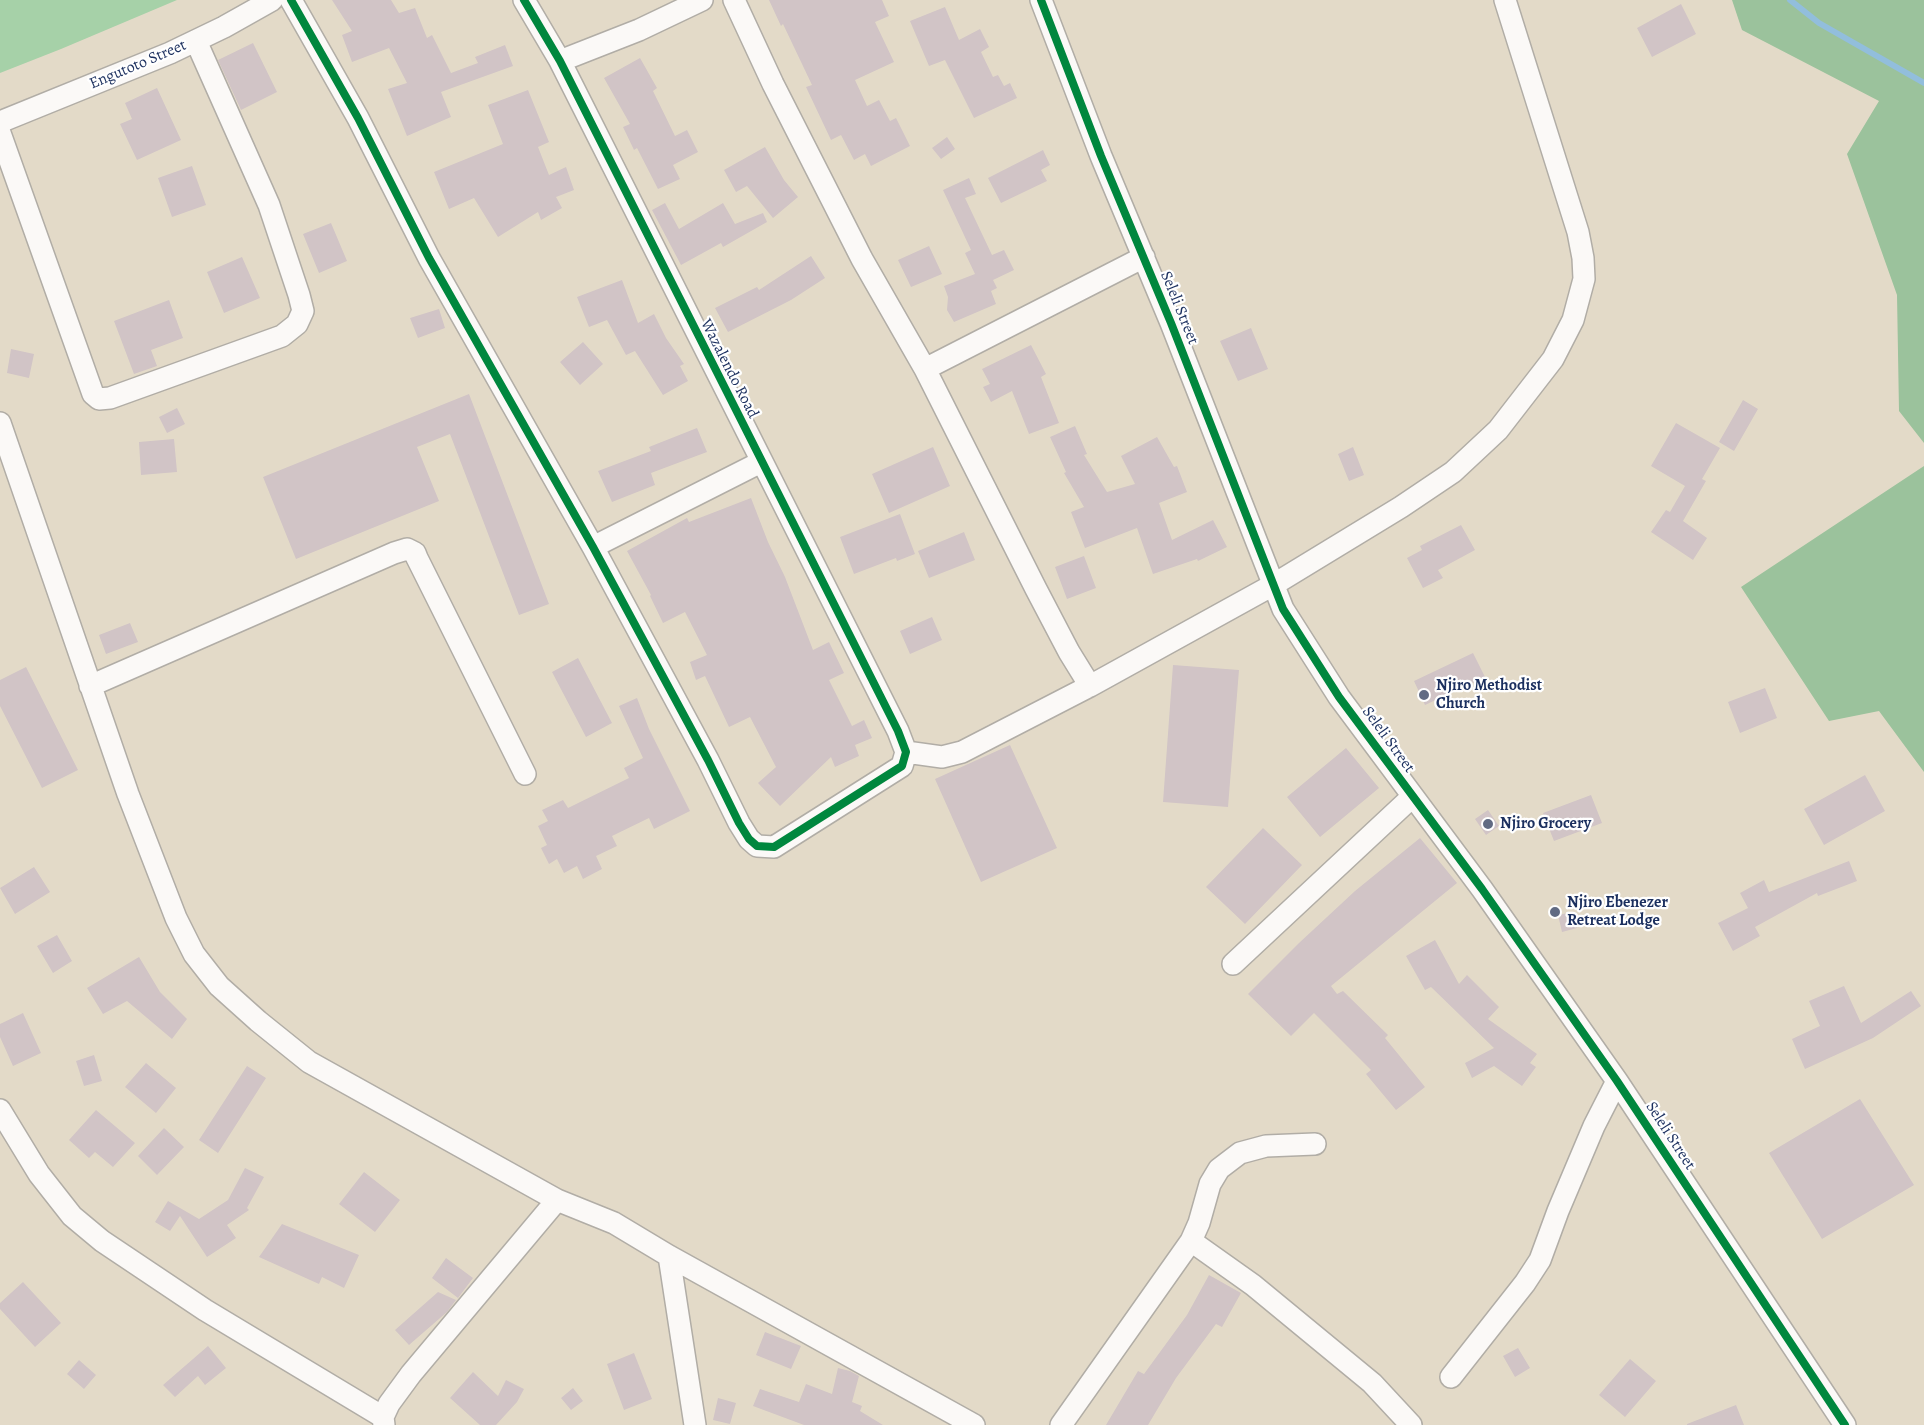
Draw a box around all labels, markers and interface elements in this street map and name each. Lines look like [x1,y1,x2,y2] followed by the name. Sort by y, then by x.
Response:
[87,36,189,94] street label: Engutoto Street
[1156,269,1202,347] street label: Seleli Street
[696,316,762,422] street label: Wazalendo Road
[1436,676,1542,714] place label: Njiro Methodist Church
[1417,688,1431,702] marker: Njiro Methodist Church
[1358,703,1418,777] street label: Seleli Street
[1500,814,1591,834] place label: Njiro Grocery
[1481,817,1495,831] marker: Njiro Grocery
[1567,893,1668,931] place label: Njiro Ebenezer Retreat Lodge
[1548,905,1562,919] marker: Njiro Ebenezer Retreat Lodge
[1641,1098,1699,1174] street label: Seleli Street

